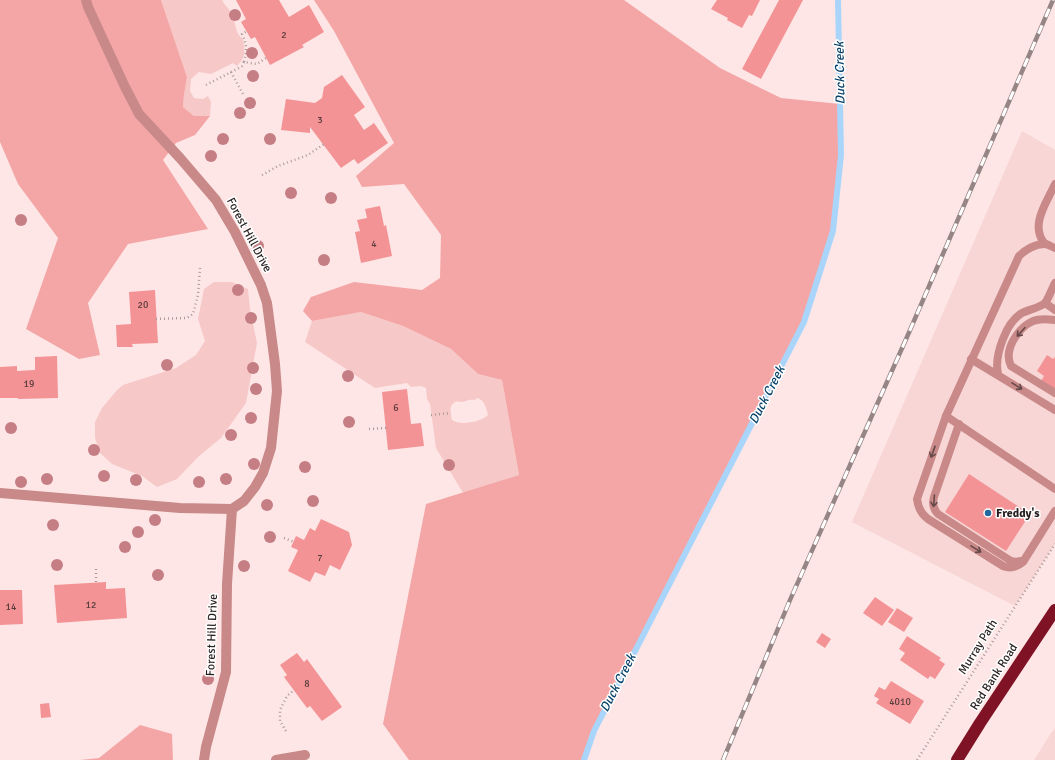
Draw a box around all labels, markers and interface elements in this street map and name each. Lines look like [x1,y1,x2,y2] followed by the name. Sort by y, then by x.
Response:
[281,29,287,41] house number: 2
[831,40,849,105] water label: Duck Creek
[317,114,323,126] house number: 3
[223,195,275,275] street label: Forest Hill Drive
[371,238,377,250] house number: 4
[138,299,148,311] house number: 20
[1016,327,1025,337] one-way arrow
[746,362,789,427] water label: Duck Creek
[24,378,34,390] house number: 19
[1011,382,1022,390] one-way arrow
[393,402,399,414] house number: 6
[928,446,936,458] one-way arrow
[931,495,938,508] one-way arrow
[996,506,1040,521] place label: Freddy's
[983,508,993,518] marker: Freddy's
[970,546,982,554] one-way arrow
[317,552,323,564] house number: 7
[203,594,221,676] street label: Forest Hill Drive
[86,599,96,611] house number: 12
[6,601,17,613] house number: 14
[955,617,1001,677] street label: Murray Path
[967,641,1021,713] street label: Red Bank Road
[597,650,640,715] water label: Duck Creek
[304,678,310,690] house number: 8
[889,696,911,708] house number: 4010

